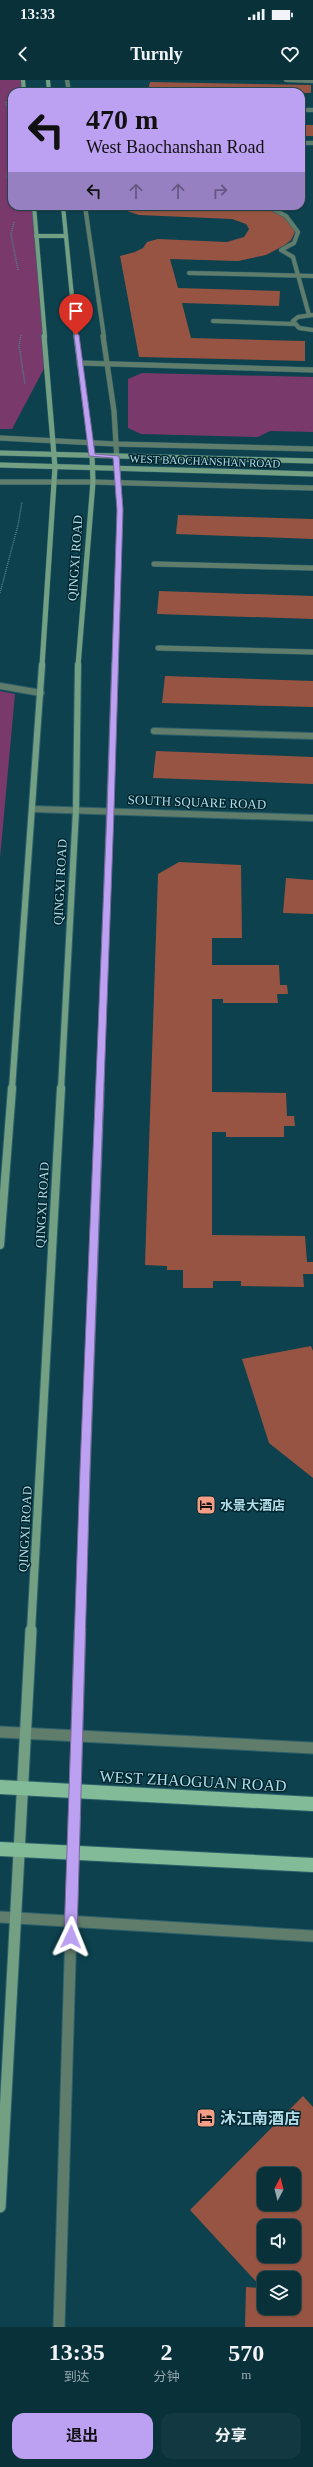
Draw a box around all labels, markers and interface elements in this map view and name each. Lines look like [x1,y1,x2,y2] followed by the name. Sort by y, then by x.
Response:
[20,6,55,22] text: 13:33
[12,43,34,65] icon: back
[279,43,301,65] icon: heart
[130,44,183,64] text: Turnly
[20,104,72,156] icon: left
[86,104,158,135] text: 470 m
[86,137,265,157] text: West Baochanshan Road
[83,180,105,202] icon: left
[125,180,147,202] icon: ahead
[167,180,189,202] icon: ahead
[209,180,231,202] icon: right
[59,294,93,335] pin
[65,300,87,322] icon: arrive
[129,452,281,470] street label: WEST BAOCHANSHAN ROAD
[65,514,85,602] street label: QINGXI ROAD
[127,792,267,812] street label: SOUTH SQUARE ROAD
[50,839,70,925] street label: QINGXI ROAD
[32,1162,52,1248] street label: QINGXI ROAD
[15,1486,35,1572] street label: QINGXI ROAD
[195,1494,217,1516] hotel icon: 水景大酒店
[220,1498,285,1513] place label: 水景大酒店
[99,1768,287,1794] street label: WEST ZHAOGUAN ROAD
[50,1916,92,1958] position arrow
[195,2107,217,2129] hotel icon: 沐江南酒店
[220,2109,300,2127] place label: 沐江南酒店
[257,2167,301,2211] north arrow
[257,2167,301,2315] map controls
[257,2219,301,2263] button: sound
[257,2271,301,2315] button: layers
[49,2339,105,2365] text: 13:35
[160,2339,172,2365] text: 2
[228,2340,264,2366] text: 570
[241,2367,251,2382] text: m
[64,2369,90,2384] text: 到达
[153,2369,179,2384] text: 分钟
[12,2413,153,2459] button: 退出
[161,2413,301,2459] button: 分享

